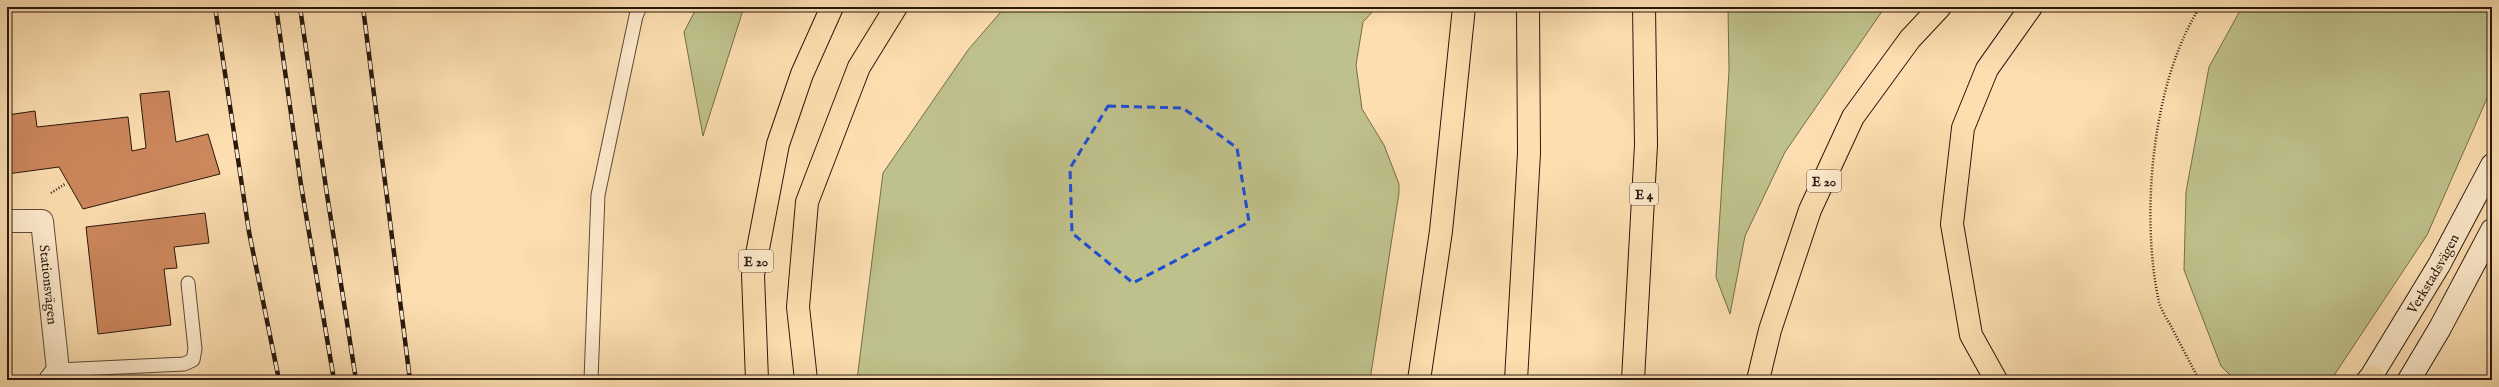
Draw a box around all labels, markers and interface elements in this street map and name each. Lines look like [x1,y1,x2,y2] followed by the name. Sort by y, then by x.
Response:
[1807,170,1841,192] road number: E 20
[1630,183,1658,205] road number: E 4
[2403,231,2464,318] street label: Verkstadsvägen
[35,244,61,326] street label: Stationsvägen
[739,250,773,272] road number: E 20

